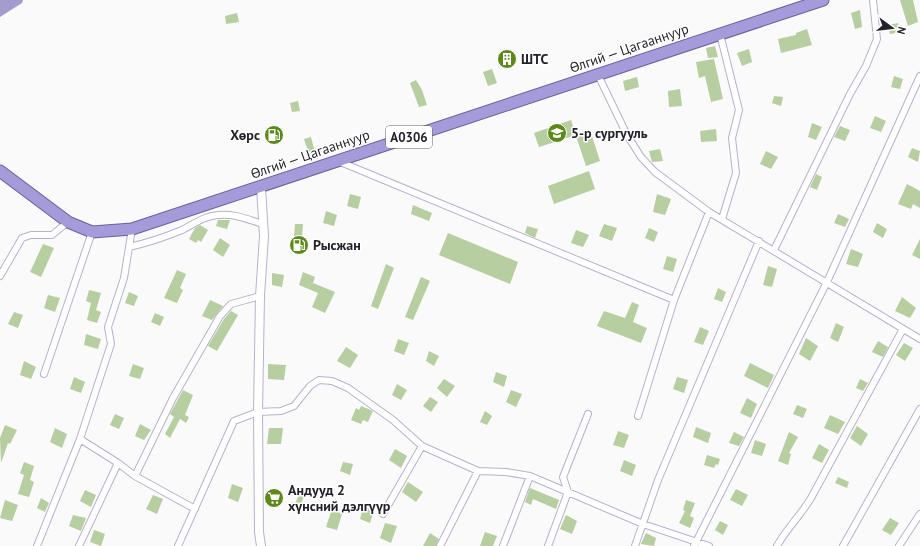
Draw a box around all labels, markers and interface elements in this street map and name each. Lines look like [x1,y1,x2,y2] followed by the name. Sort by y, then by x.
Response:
[872,8,912,48] north arrow
[567,19,691,77] street label: Өлгий — Цагааннуур
[894,25,909,36] text: N
[496,48,518,70] building icon: ШТС
[521,50,548,68] place label: ШТС
[546,122,568,144] school or university icon: 5-р сургууль
[263,124,285,146] fuel station icon: Хөрс
[571,124,648,142] place label: 5-р сургууль
[248,125,372,183] street label: Өлгий — Цагааннуур
[230,126,260,144] place label: Хөрс
[386,126,432,148] road number: A0306
[288,234,310,256] fuel station icon: Рысжан
[313,236,361,254] place label: Рысжан
[288,481,391,515] place label: Андууд 2 хүнсний дэлгүүр
[263,487,285,509] supermarket icon: Андууд 2 хүнсний дэлгүүр

